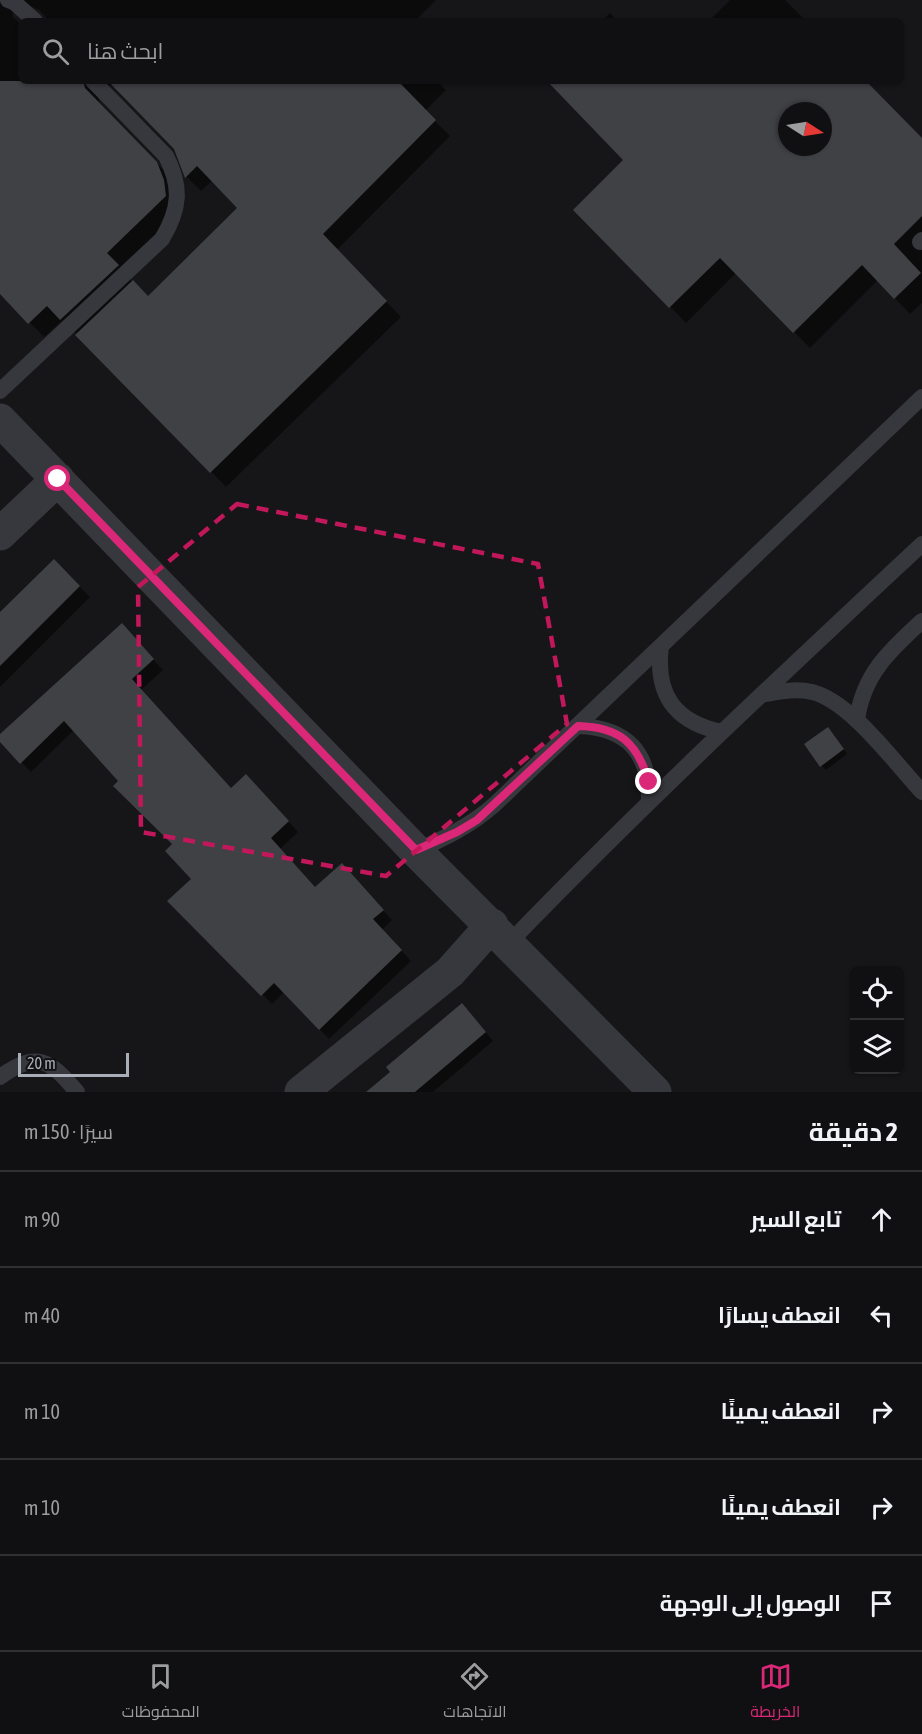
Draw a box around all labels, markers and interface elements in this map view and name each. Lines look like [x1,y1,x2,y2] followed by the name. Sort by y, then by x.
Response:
[18,18,904,84] search box
[39,35,72,68] icon: search
[87,38,164,64] text: ابحث هنا
[778,102,832,156] north arrow
[44,465,70,491] route start
[635,768,661,794] route end
[850,966,904,1074] map controls
[850,966,904,1020] button: locate
[850,1020,904,1074] button: layers
[18,1050,129,1078] scale bar
[27,1054,56,1072] text: 20 m
[809,1117,898,1147] text: 2 دقيقة
[24,1120,113,1143] text: سيرًا · 150 m
[865,1203,898,1236] icon: ahead
[751,1206,841,1232] text: تابع السير
[24,1208,60,1231] text: 90 m
[865,1299,898,1332] icon: left
[718,1302,841,1328] text: انعطف يسارًا
[24,1304,60,1327] text: 40 m
[865,1395,898,1428] icon: right
[721,1398,841,1424] text: انعطف يمينًا
[24,1400,60,1423] text: 10 m
[865,1491,898,1524] icon: right
[721,1494,841,1520] text: انعطف يمينًا
[24,1496,60,1519] text: 10 m
[865,1587,898,1620] icon: arrive
[660,1590,841,1616] text: الوصول إلى الوجهة
[122,1660,200,1726] tab: المحفوظات
[443,1660,507,1726] tab: الاتجاهات
[750,1660,800,1726] tab: الخريطة

